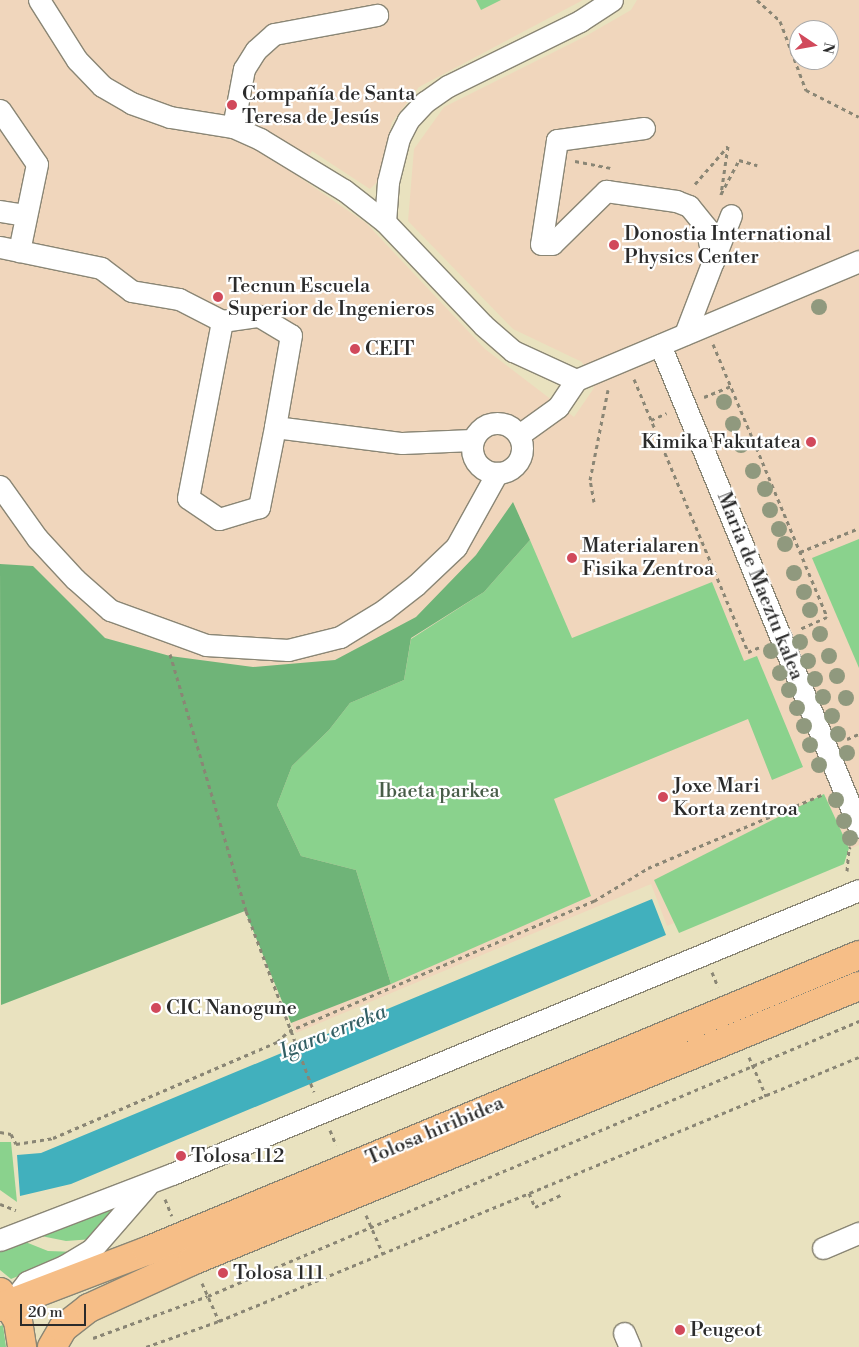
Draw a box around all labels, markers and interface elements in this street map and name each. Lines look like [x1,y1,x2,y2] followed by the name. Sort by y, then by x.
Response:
[789,20,839,70] north arrow
[818,41,838,55] text: N
[242,82,415,129] place label: Compañía de Santa Teresa de Jesús
[226,99,238,111] marker: Compañía de Santa Teresa de Jesús
[624,222,831,269] place label: Donostia International Physics Center
[608,239,620,251] marker: Donostia International Physics Center
[228,274,434,321] place label: Tecnun Escuela Superior de Ingenieros
[212,291,224,303] marker: Tecnun Escuela Superior de Ingenieros
[365,337,414,361] place label: CEIT
[349,343,361,355] marker: CEIT
[641,430,801,454] place label: Kimika Fakutatea
[805,436,817,448] marker: Kimika Fakutatea
[711,488,809,684] street label: Maria de Maeztu kalea
[582,534,714,581] place label: Materialaren Fisika Zentroa
[566,552,578,564] marker: Materialaren Fisika Zentroa
[673,774,798,821] place label: Joxe Mari Korta zentroa
[378,779,500,803] park label: Ibaeta parkea
[657,791,669,803] marker: Joxe Mari Korta zentroa
[166,996,297,1020] place label: CIC Nanogune
[276,999,390,1065] water label: Igara erreka
[150,1002,162,1014] marker: CIC Nanogune
[362,1091,508,1171] street label: Tolosa hiribidea
[191,1144,284,1168] place label: Tolosa 112
[175,1150,187,1162] marker: Tolosa 112
[233,1261,324,1285] place label: Tolosa 111
[217,1267,229,1279] marker: Tolosa 111
[22,1294,89,1326] scale bar
[28,1303,63,1322] text: 20 m
[690,1318,762,1342] place label: Peugeot
[674,1324,686,1336] marker: Peugeot

